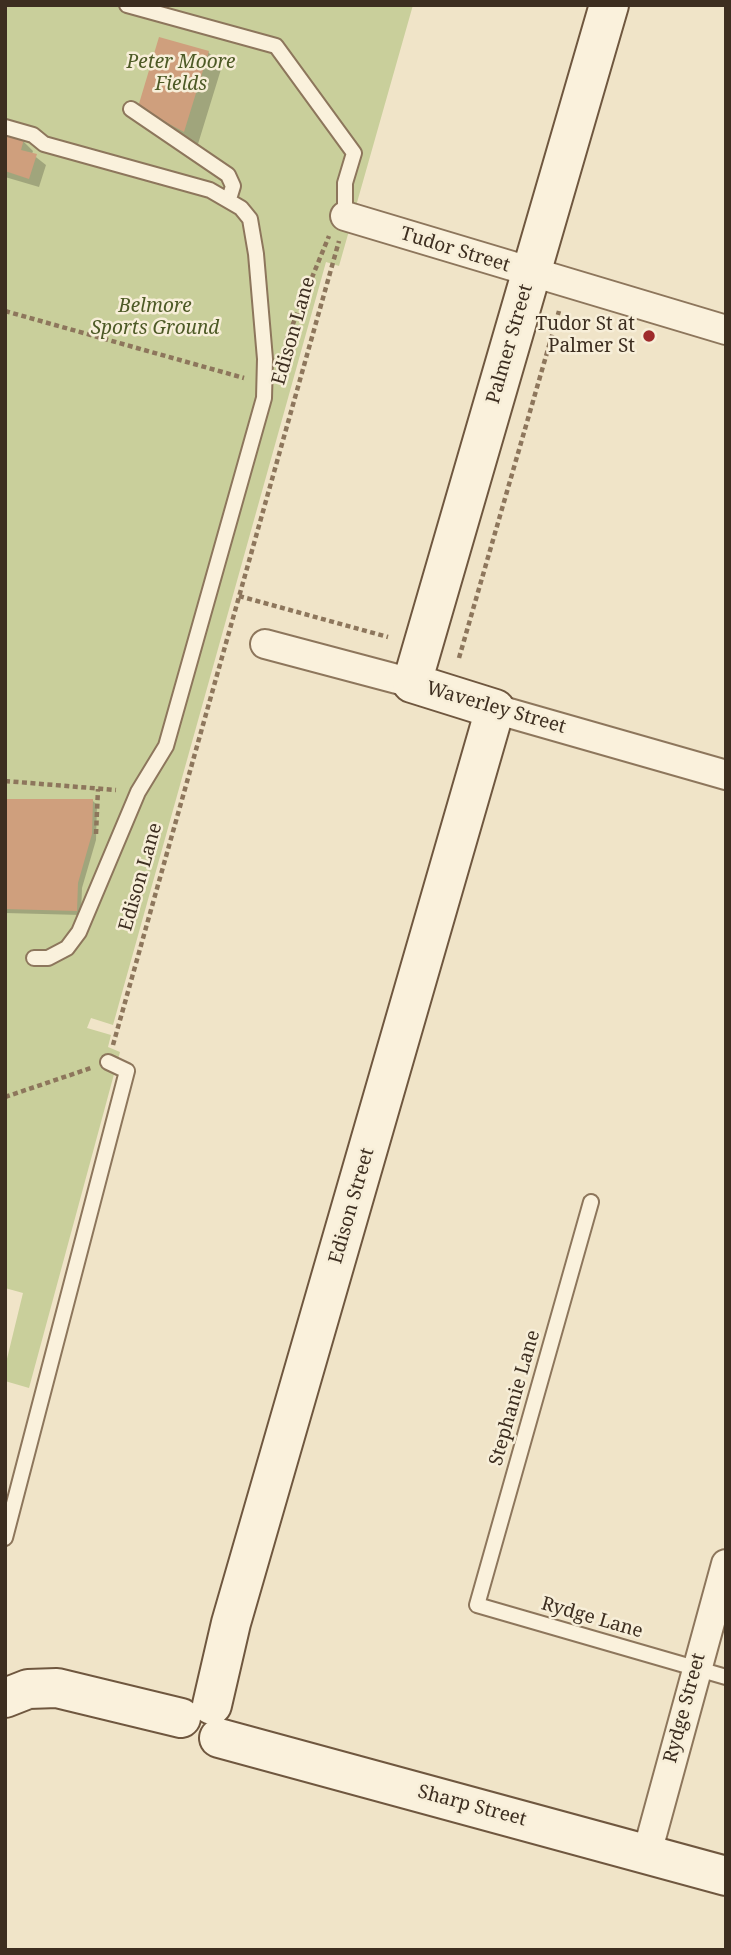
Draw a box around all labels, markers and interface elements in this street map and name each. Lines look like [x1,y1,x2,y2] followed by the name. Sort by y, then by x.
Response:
[127,52,235,96] park label: Peter Moore Fields
[398,223,512,277] street label: Tudor Street
[268,274,320,388] street label: Edison Lane
[482,282,538,406] street label: Palmer Street
[91,296,219,340] park label: Belmore Sports Ground
[535,314,635,358] place label: Tudor St at Palmer St
[641,328,657,344] marker: Tudor St at Palmer St
[424,677,568,739] street label: Waverley Street
[115,820,167,934] street label: Edison Lane
[325,1146,379,1266] street label: Edison Street
[485,1328,545,1468] street label: Stephanie Lane
[539,1593,645,1643] street label: Rydge Lane
[659,1651,711,1765] street label: Rydge Street
[415,1781,529,1831] street label: Sharp Street

